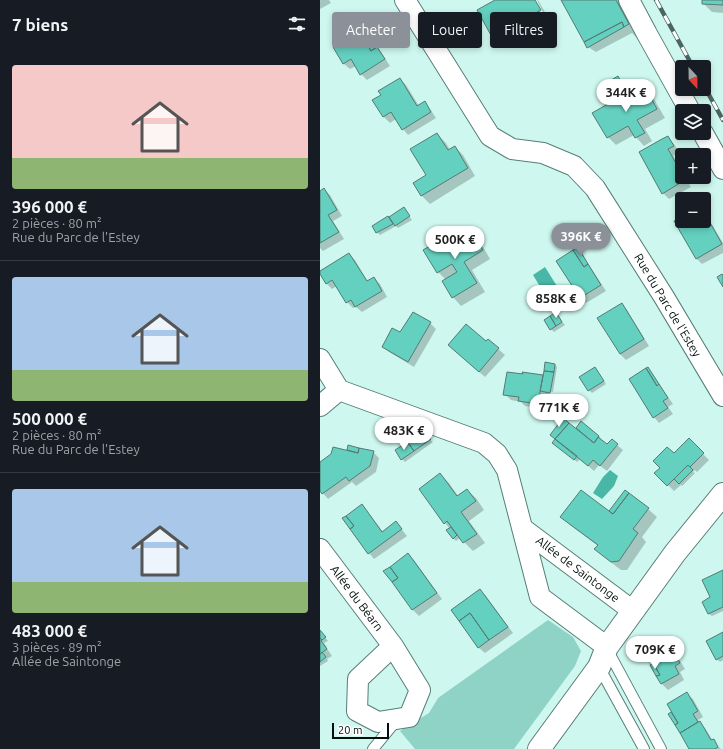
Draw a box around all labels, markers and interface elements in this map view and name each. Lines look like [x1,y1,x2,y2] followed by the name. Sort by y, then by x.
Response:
[332,12,410,48] chip: Acheter
[418,12,482,48] chip: Louer
[490,12,557,48] chip: Filtres
[286,13,308,35] icon: filters
[12,15,68,34] text: 7 biens
[675,60,711,96] north arrow
[675,60,711,228] map controls
[593,79,659,113] pin: 344K €
[605,85,647,99] text: 344K €
[124,91,196,163] icon: home
[675,104,711,140] button: layers
[675,148,711,184] button: +
[675,192,711,228] button: −
[12,197,87,216] text: 396 000 €
[12,216,102,230] text: 2 pièces · 80 m²
[548,223,614,257] pin: 396K €
[422,226,488,260] pin: 500K €
[560,229,602,243] text: 396K €
[12,230,140,244] text: Rue du Parc de l'Estey
[434,232,476,246] text: 500K €
[632,251,704,359] street label: Rue du Parc de l'Estey
[523,285,589,319] pin: 858K €
[535,291,577,305] text: 858K €
[124,303,196,375] icon: home
[526,394,592,428] pin: 771K €
[538,400,580,414] text: 771K €
[12,409,87,428] text: 500 000 €
[371,417,437,451] pin: 483K €
[383,423,425,437] text: 483K €
[12,428,102,442] text: 2 pièces · 80 m²
[12,442,140,456] text: Rue du Parc de l'Estey
[124,515,196,587] icon: home
[534,533,622,605] street label: Allée de Saintonge
[328,563,386,633] street label: Allée du Béarn
[12,621,87,640] text: 483 000 €
[622,636,688,670] pin: 709K €
[12,640,102,654] text: 3 pièces · 89 m²
[634,642,676,656] text: 709K €
[12,654,121,668] text: Allée de Saintonge
[332,721,389,740] scale bar
[338,724,362,736] text: 20 m

